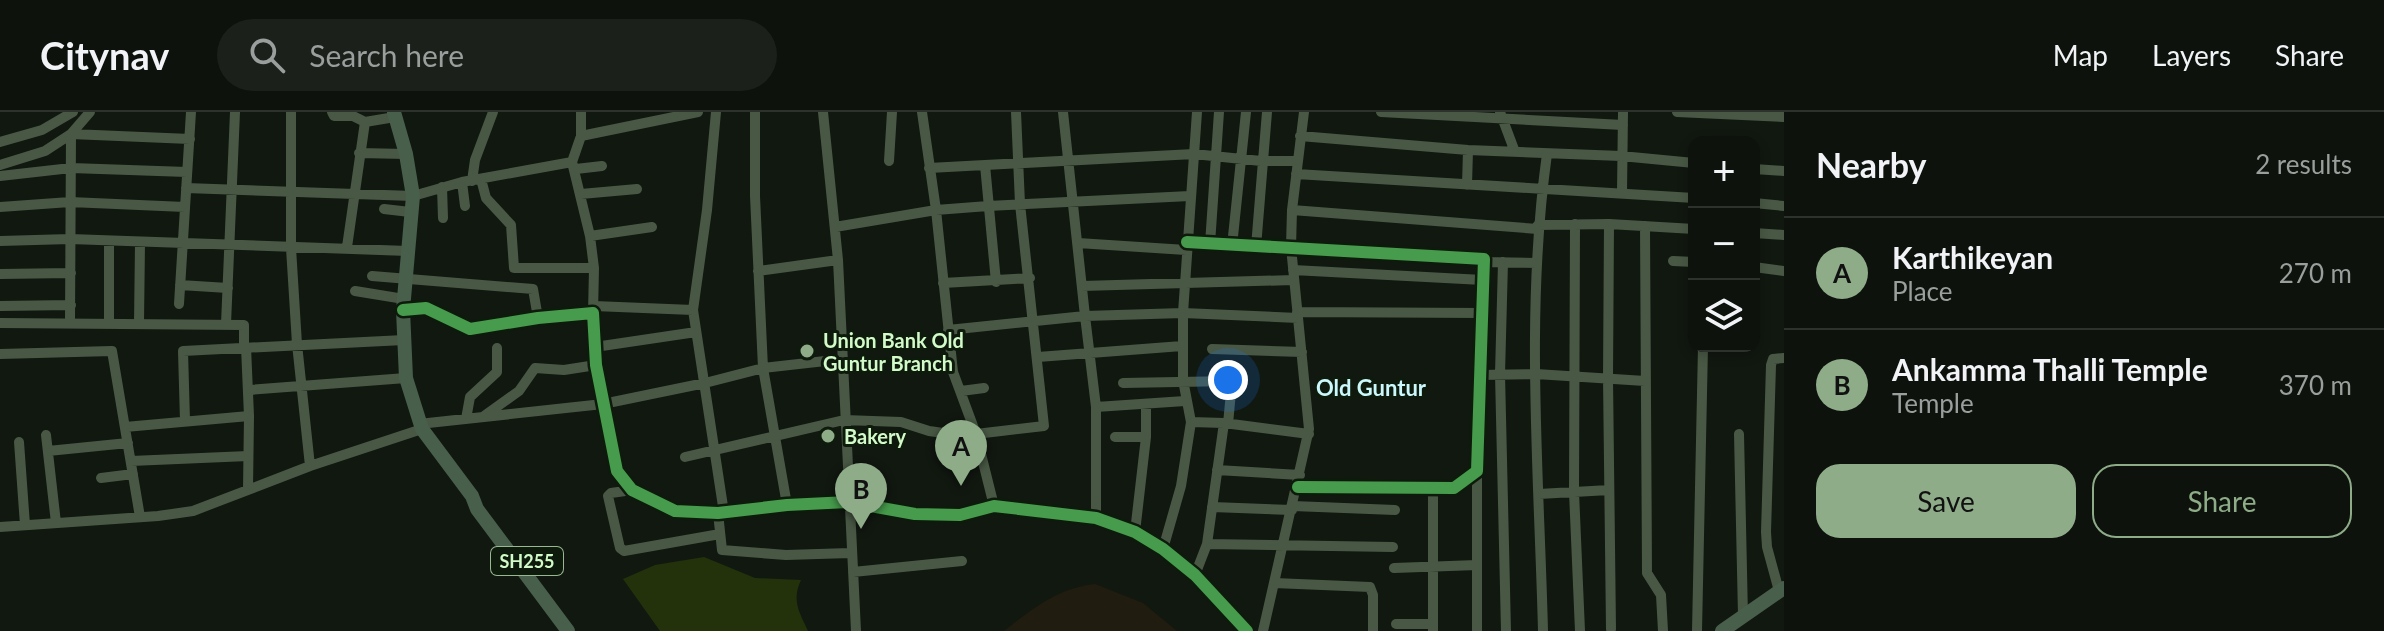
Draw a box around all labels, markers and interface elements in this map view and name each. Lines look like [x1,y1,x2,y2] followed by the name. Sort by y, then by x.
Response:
[217,19,777,91] search box
[40,32,169,78] text: Citynav
[245,33,289,77] icon: search
[309,37,464,73] text: Search here
[2053,38,2108,72] text: Map
[2152,38,2231,72] text: Layers
[2275,38,2344,72] text: Share
[1688,136,1760,352] map controls
[1688,136,1760,208] button: +
[1816,144,1927,185] text: Nearby
[2255,148,2352,180] text: 2 results
[1688,208,1760,280] button: −
[1892,239,2053,275] text: Karthikeyan
[1833,257,1851,289] text: A
[2279,257,2352,289] text: 270 m
[1892,275,1953,307] text: Place
[1688,280,1760,352] button: layers
[823,328,964,375] place label: Union Bank Old Guntur Branch
[798,342,816,360] marker: Union Bank Old Guntur Branch
[1892,351,2208,387] text: Ankamma Thalli Temple
[1208,360,1248,400] your location
[1833,369,1851,401] text: B
[2279,369,2352,401] text: 370 m
[1316,374,1427,401] district label: Old Guntur
[1892,387,1974,419] text: Temple
[935,420,987,486] pin: A
[844,424,906,448] place label: Bakery
[819,427,837,445] marker: Bakery
[835,463,887,529] pin: B
[1816,464,2076,538] button: Save
[2092,464,2352,538] button: Share
[491,547,563,575] road number: SH255

